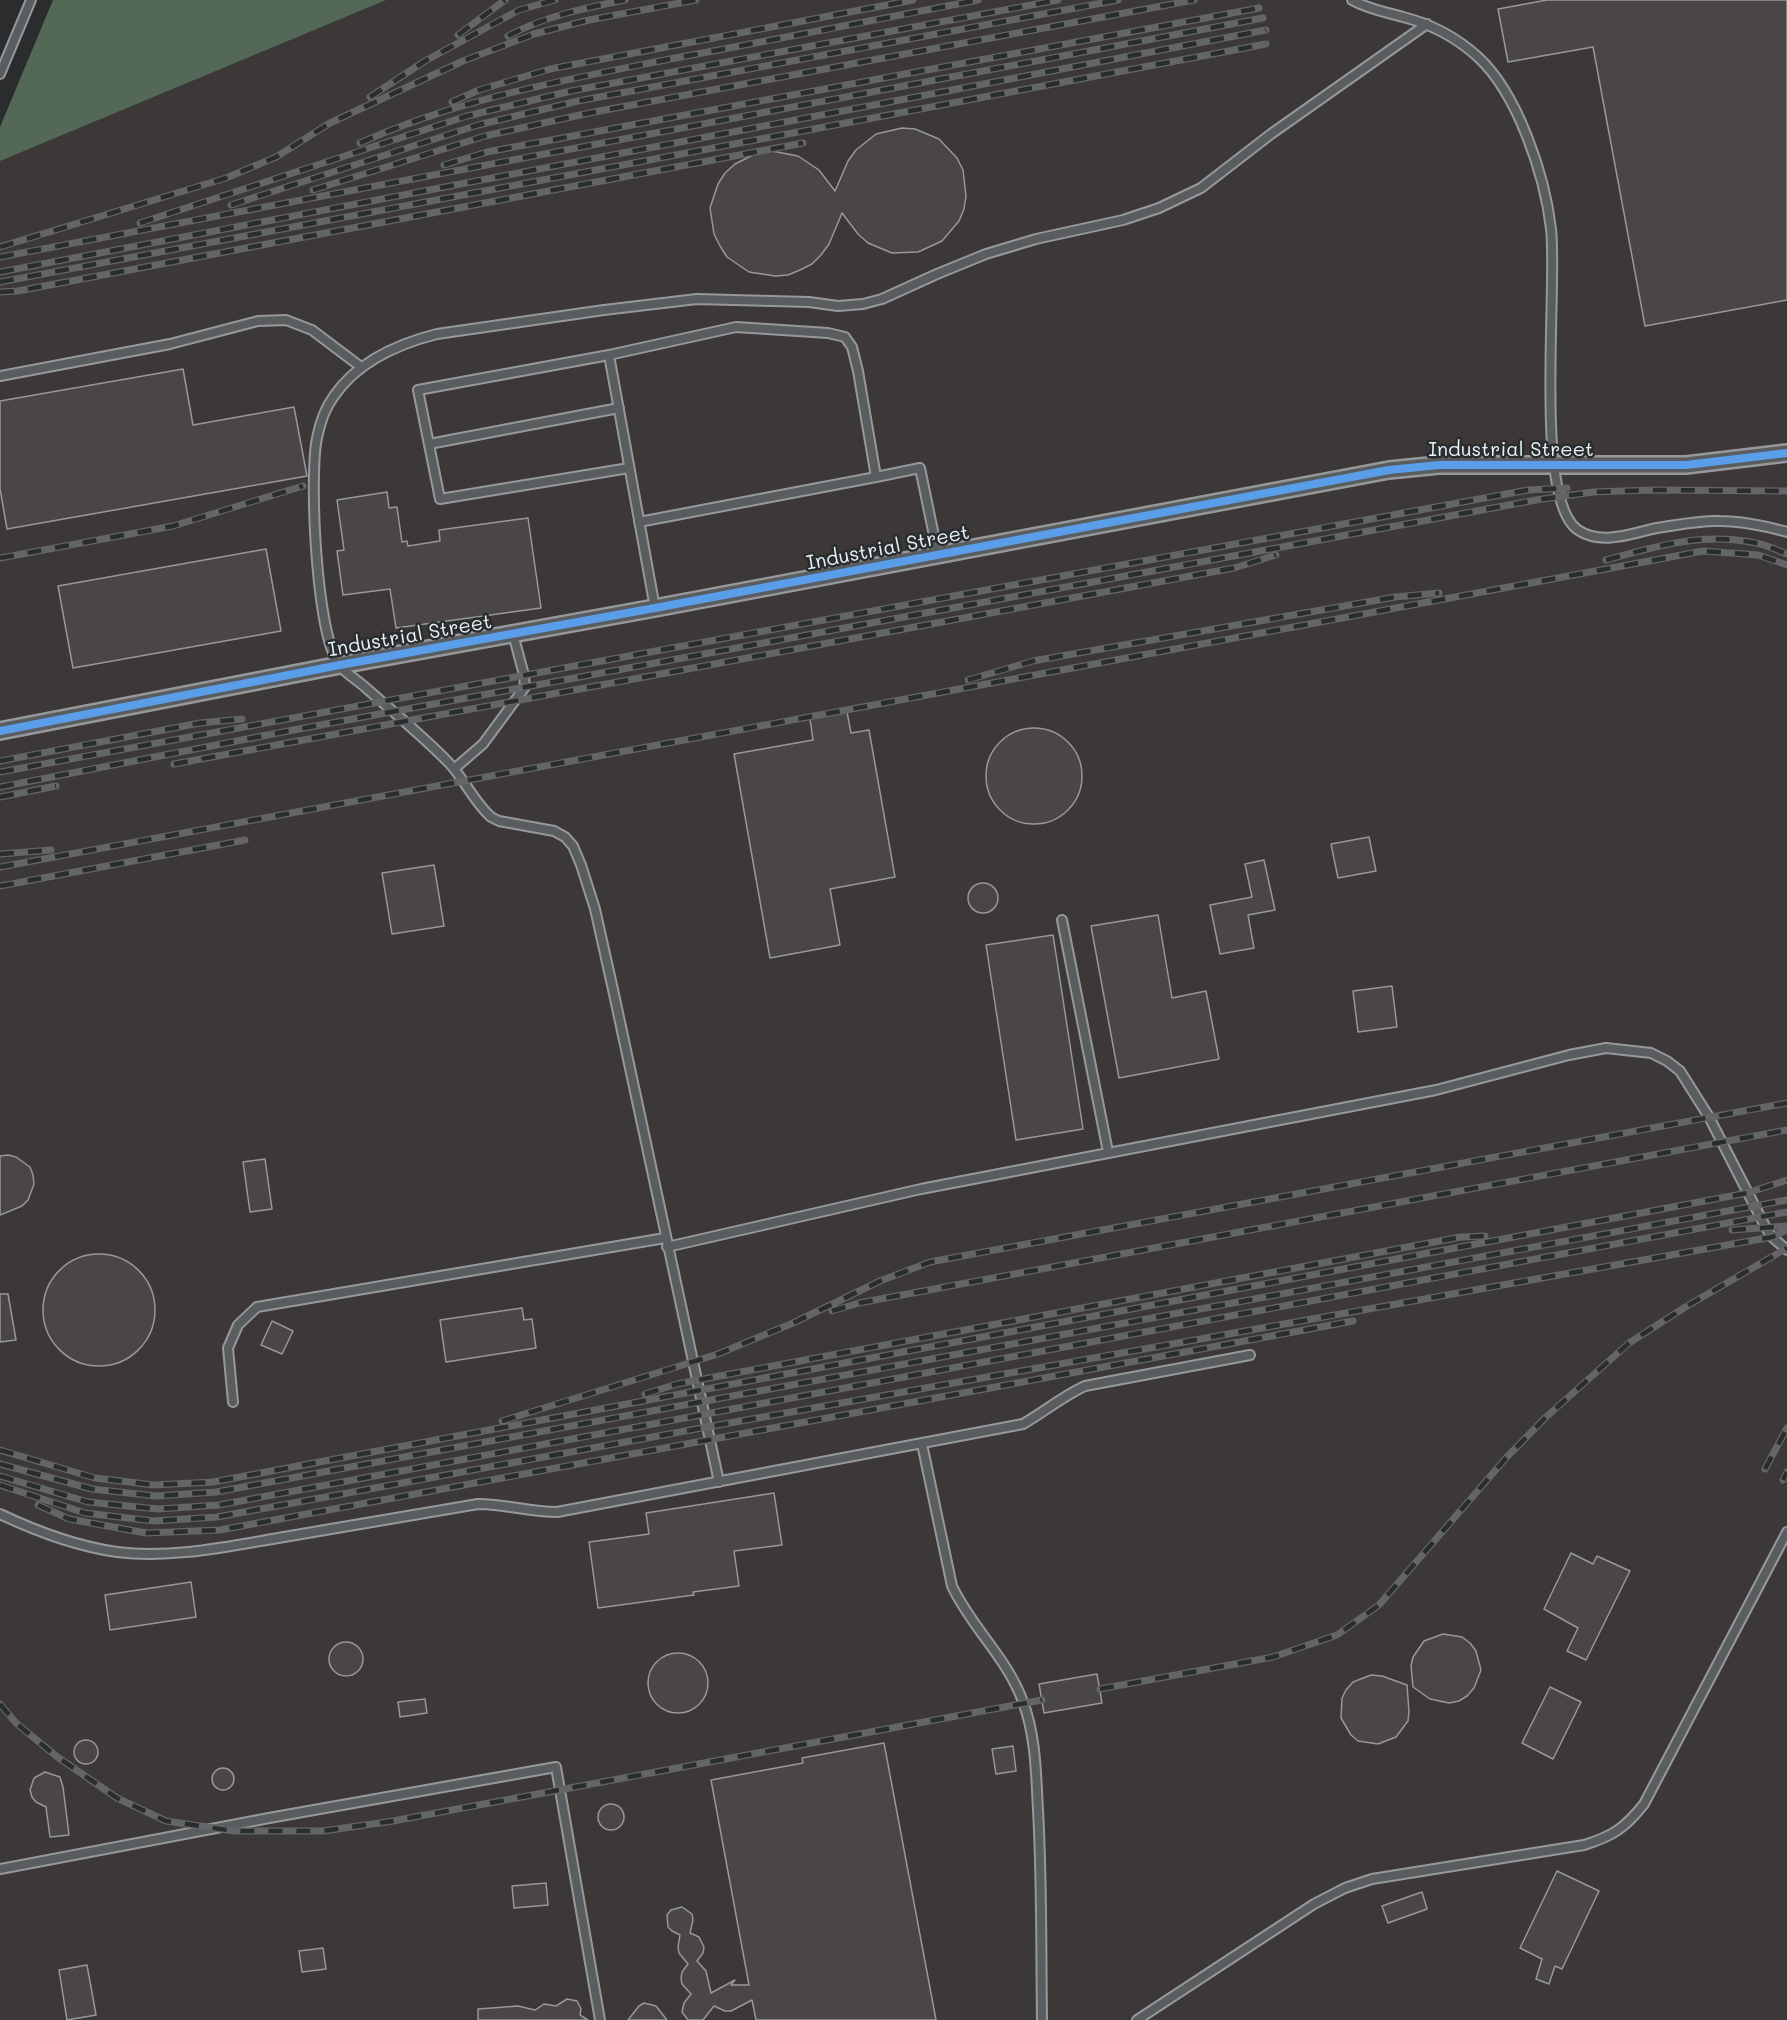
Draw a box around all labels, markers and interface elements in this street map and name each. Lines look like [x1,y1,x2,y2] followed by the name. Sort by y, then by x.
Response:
[1428,438,1594,462] street label: Industrial Street
[804,520,972,576] street label: Industrial Street
[326,610,494,662] street label: Industrial Street

